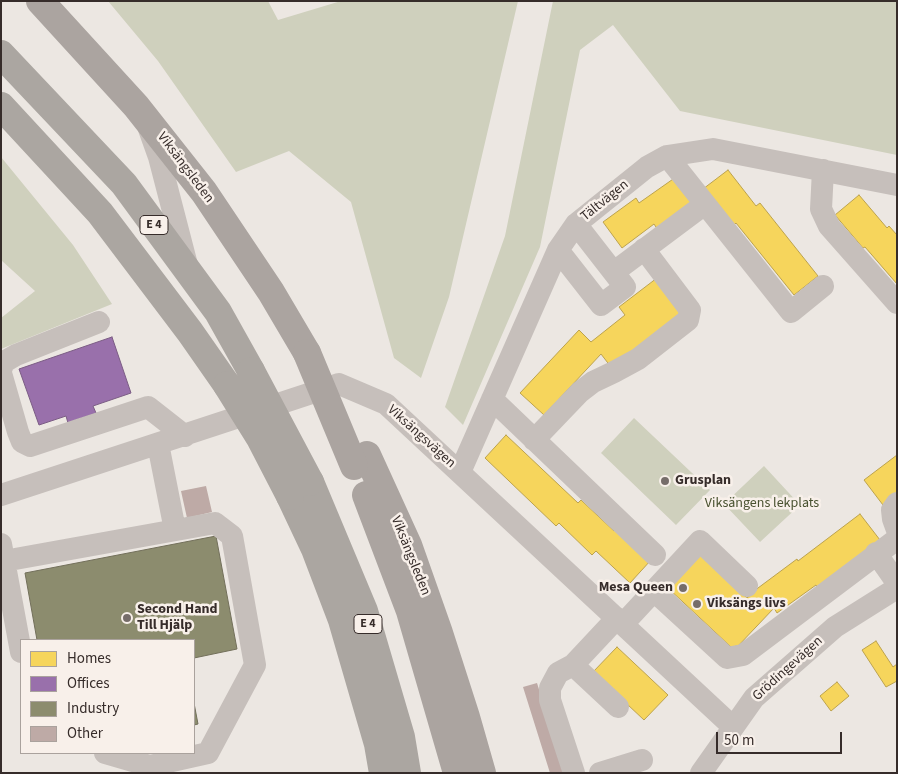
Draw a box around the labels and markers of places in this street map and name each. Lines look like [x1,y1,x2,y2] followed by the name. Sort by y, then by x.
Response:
[675,473,731,489] place label: Grusplan
[659,475,671,487] marker: Grusplan
[599,580,673,596] place label: Mesa Queen
[677,582,689,594] marker: Mesa Queen
[707,596,786,612] place label: Viksängs livs
[691,598,703,610] marker: Viksängs livs
[137,602,218,634] place label: Second Hand Till Hjälp
[121,612,133,624] marker: Second Hand Till Hjälp

